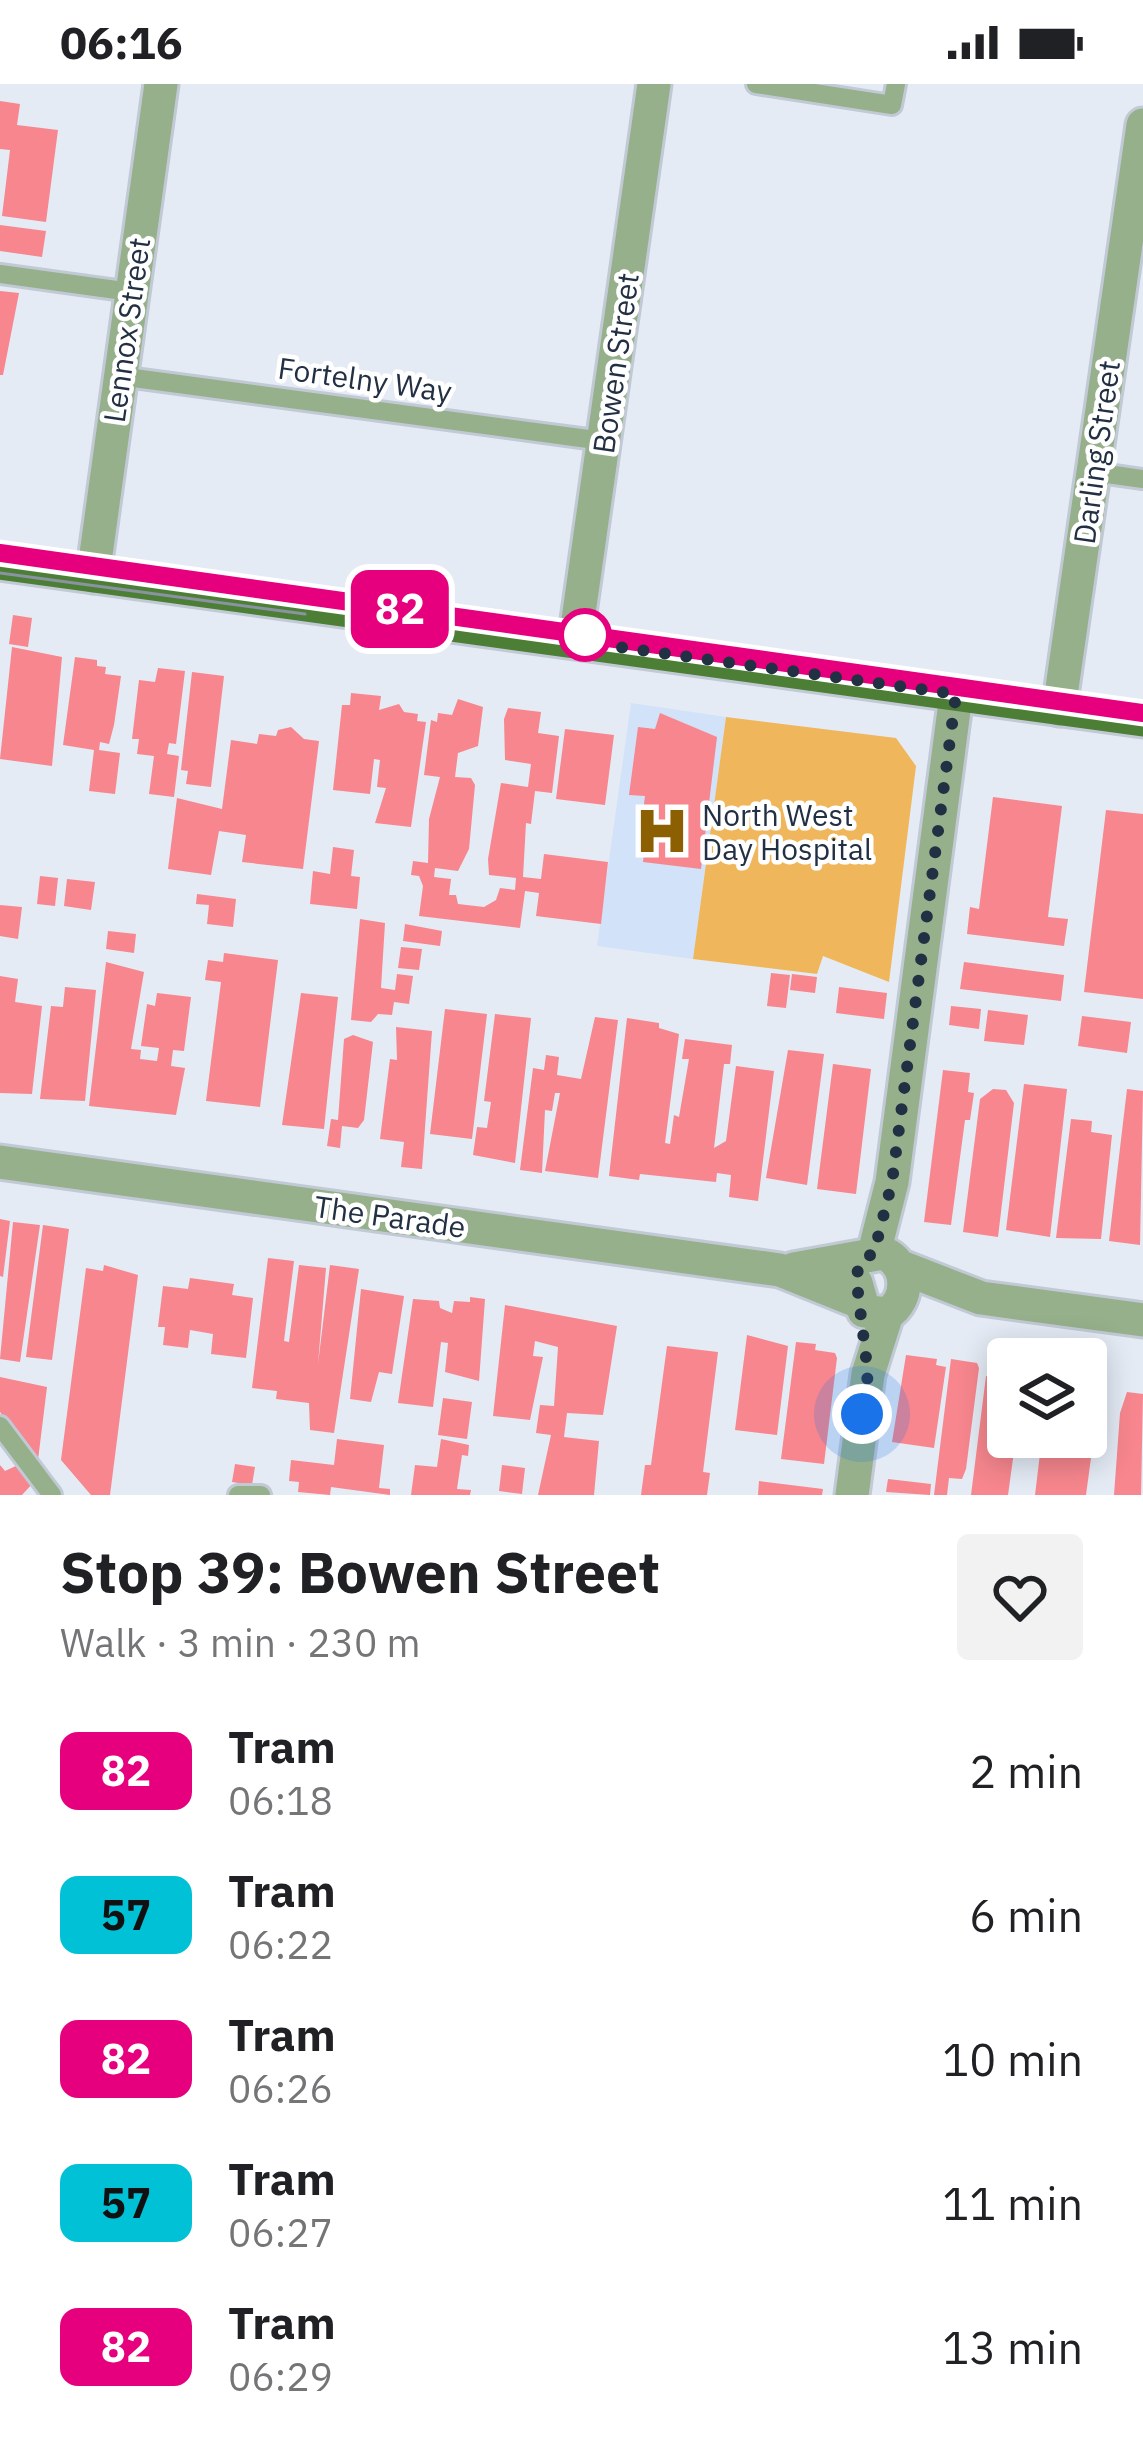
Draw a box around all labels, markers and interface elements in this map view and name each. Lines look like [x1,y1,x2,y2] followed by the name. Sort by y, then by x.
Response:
[60,13,183,71] text: 06:16
[94,235,158,425] street label: Lennox Street
[583,270,647,456] street label: Bowen Street
[276,348,454,410] street label: Fortelny Way
[1064,358,1128,546] street label: Darling Street
[346,570,454,648] line badge: 82
[375,581,425,636] text: 82
[560,610,610,660] unlabelled marker
[702,795,872,868] place label: North West Day Hospital
[633,802,691,860] hospital icon: North West Day Hospital
[312,1186,468,1246] street label: The Parade
[987,1338,1107,1458] map controls
[987,1338,1107,1458] button: layers
[832,1384,892,1444] your location
[957,1534,1083,1660] button: heart
[60,1535,660,1609] text: Stop 39: Bowen Street
[60,1617,421,1668] text: Walk · 3 min · 230 m
[228,1717,336,1775] text: Tram
[969,1742,1083,1800] text: 2 min
[101,1743,151,1798] text: 82
[228,1775,333,1826] text: 06:18
[228,1861,336,1919] text: Tram
[969,1886,1083,1944] text: 6 min
[101,1887,151,1942] text: 57
[228,1919,333,1970] text: 06:22
[228,2005,336,2063] text: Tram
[942,2030,1083,2088] text: 10 min
[101,2031,151,2086] text: 82
[228,2063,333,2114] text: 06:26
[228,2149,336,2207] text: Tram
[942,2174,1083,2232] text: 11 min
[101,2175,151,2230] text: 57
[228,2207,333,2258] text: 06:27
[228,2293,336,2351] text: Tram
[942,2318,1083,2376] text: 13 min
[101,2319,151,2374] text: 82
[228,2351,333,2402] text: 06:29

